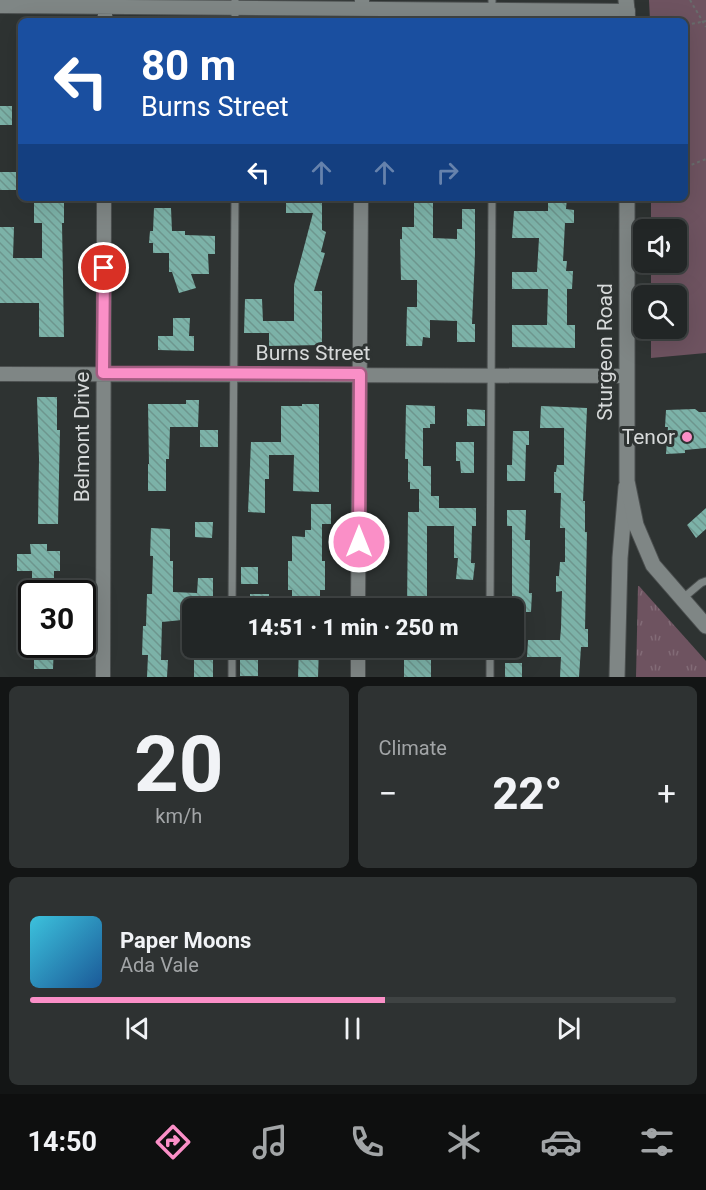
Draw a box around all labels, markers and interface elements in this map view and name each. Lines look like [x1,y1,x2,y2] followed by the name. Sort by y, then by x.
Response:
[141,41,236,90] text: 80 m
[42,42,120,120] icon: left
[141,91,289,123] text: Burns Street
[242,156,275,189] icon: left
[305,156,338,189] icon: ahead
[368,156,401,189] icon: ahead
[431,156,464,189] icon: right
[633,219,687,339] map controls
[633,219,687,273] button: sound
[78,242,129,293] pin
[87,251,120,284] icon: arrive
[593,283,617,421] street label: Sturgeon Road
[633,285,687,339] button: search
[256,341,371,365] street label: Burns Street
[70,372,94,502] street label: Belmont Drive
[622,425,675,449] place label: Tenor
[680,430,694,444] marker: Tenor
[327,510,391,574] position arrow
[18,580,96,658] speed limit sign: 30
[248,615,458,640] text: 14:51 · 1 min · 250 m
[134,719,224,810] text: 20
[379,736,447,760] text: Climate
[493,767,562,820] text: 22°
[379,774,397,813] text: −
[657,774,676,813] text: +
[155,804,202,828] text: km/h
[120,928,251,953] text: Paper Moons
[120,953,199,977] text: Ada Vale
[121,1012,154,1045] icon: previous
[336,1012,369,1045] icon: pause
[552,1012,585,1045] icon: next
[152,1121,194,1163] icon: directions
[249,1121,291,1163] icon: music
[346,1121,388,1163] icon: phone
[443,1121,485,1163] icon: climate
[540,1121,582,1163] icon: car
[636,1121,678,1163] icon: filters
[27,1126,97,1158] text: 14:50

